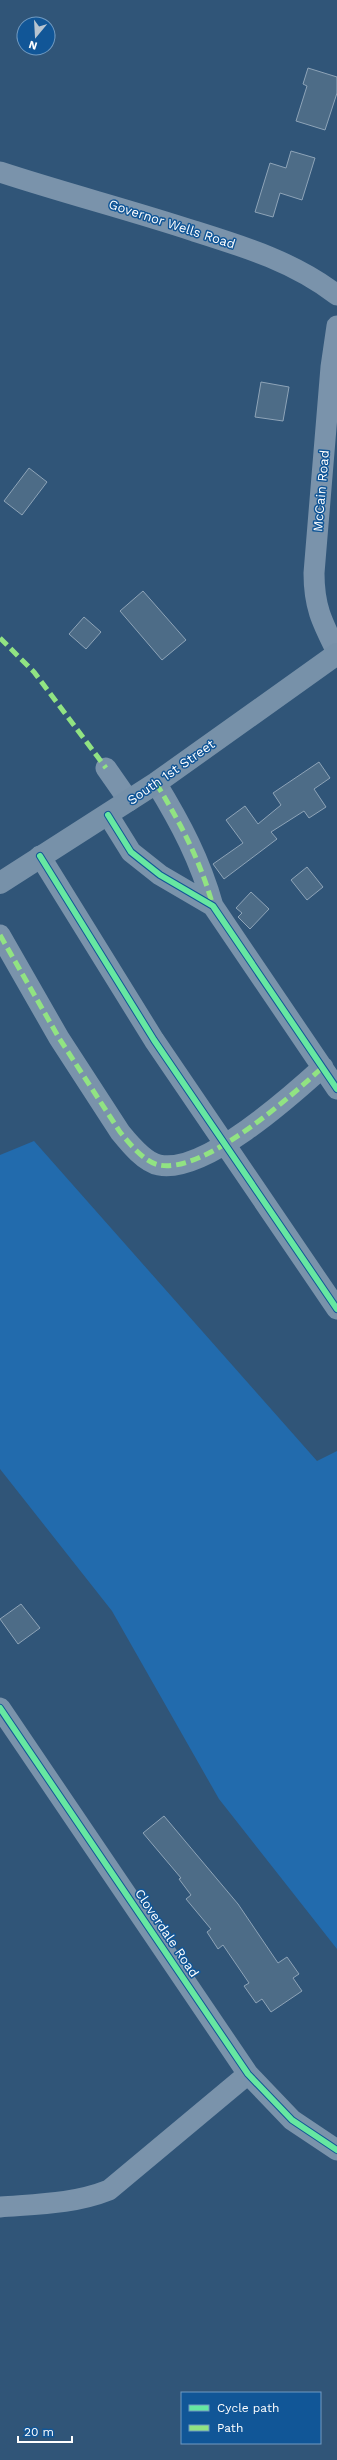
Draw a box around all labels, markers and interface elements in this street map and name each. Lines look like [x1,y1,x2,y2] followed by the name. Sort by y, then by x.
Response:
[16,16,56,56] north arrow
[27,38,39,52] text: N
[107,196,237,252] street label: Governor Wells Road
[310,449,332,533] street label: McCain Road
[125,736,218,808] street label: South 1st Street
[132,1886,202,1980] street label: Cloverdale Road
[181,2392,321,2444] legend
[217,2401,279,2415] text: Cycle path
[18,2418,72,2444] scale bar
[217,2421,243,2435] text: Path
[24,2425,54,2439] text: 20 m

